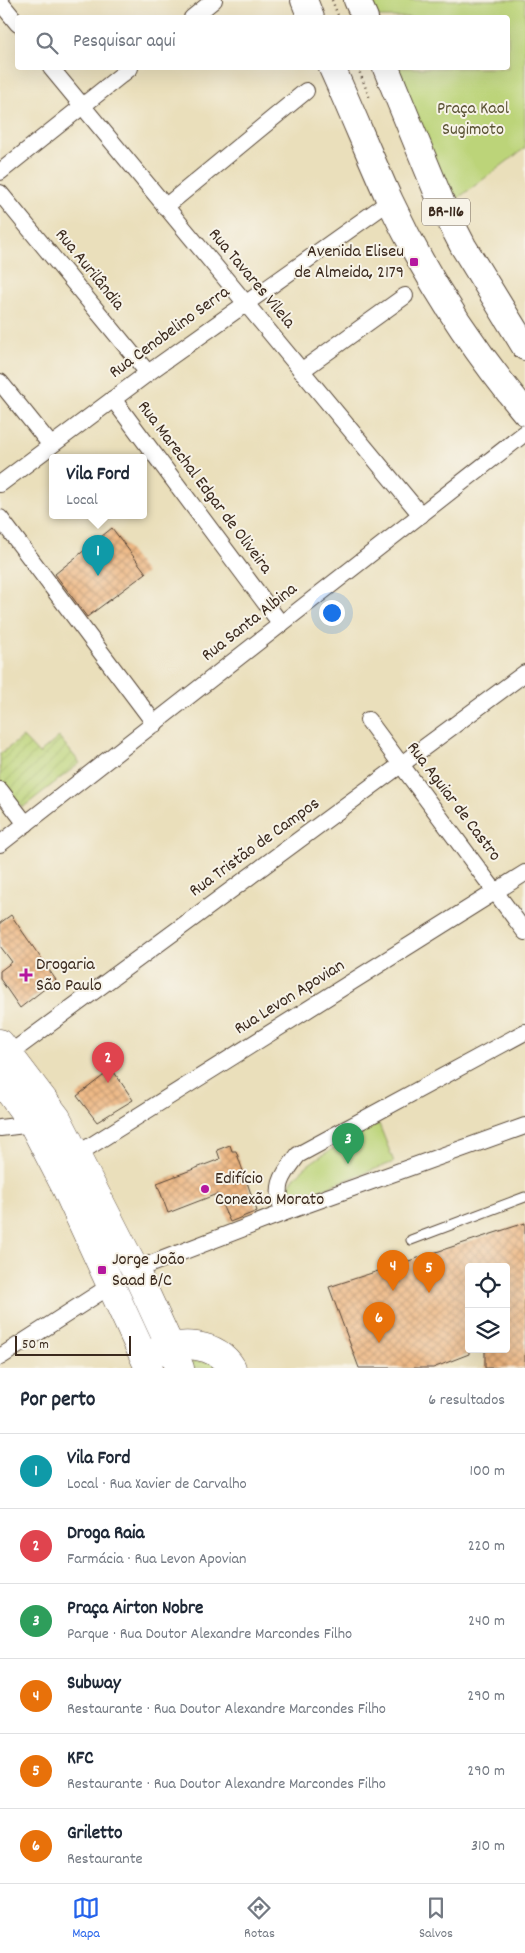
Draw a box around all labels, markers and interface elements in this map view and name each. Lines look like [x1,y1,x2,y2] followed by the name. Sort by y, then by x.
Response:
[15,15,510,70] search box
[33,29,61,57] icon: search
[73,29,175,56] text: Pesquisar aqui
[437,97,510,143] park label: Praça Kaol Sugimoto
[422,198,470,226] road number: BR-116
[48,224,130,317] street label: Rua Aurilândia
[202,224,301,335] street label: Rua Tavares Vilela
[294,240,404,286] place label: Avenida Eliseu de Almeida, 2179
[408,256,420,268] marker: Avenida Eliseu de Almeida, 2179
[105,280,236,385] street label: Rua Cenobelino Serra
[131,396,278,580] street label: Rua Marechal Edgar de Oliveira
[49,454,147,519] popup
[66,462,130,489] text: Vila Ford
[66,489,98,512] text: Local
[82,535,114,576] pin: 1
[197,577,303,668] street label: Rua Santa Albina
[319,600,345,626] your location
[400,737,506,867] street label: Rua Aguiar de Castro
[185,792,325,904] street label: Rua Tristão de Campos
[36,953,102,999] place label: Drogaria São Paulo
[230,954,350,1042] street label: Rua Levon Apovian
[20,969,32,981] marker: Drogaria São Paulo
[92,1042,124,1083] pin: 2
[332,1123,364,1164] pin: 3
[215,1167,324,1213] place label: Edifício Conexão Morato
[199,1183,211,1195] marker: Edifício Conexão Morato
[112,1248,185,1294] place label: Jorge João Saad B/C
[377,1250,409,1291] pin: 4
[413,1252,445,1293] pin: 5
[465,1263,510,1353] map controls
[465,1263,510,1308] button: locate
[96,1264,108,1276] marker: Jorge João Saad B/C
[363,1302,395,1343] pin: 6
[465,1308,510,1353] button: layers
[15,1333,131,1356] scale bar
[22,1335,49,1355] text: 50 m
[20,1386,95,1416] text: Por perto
[428,1389,505,1412] text: 6 resultados
[67,1446,130,1473] text: Vila Ford
[34,1460,38,1483] text: 1
[469,1460,505,1483] text: 100 m
[67,1473,247,1496] text: Local · Rua Xavier de Carvalho
[67,1521,144,1548] text: Droga Raia
[33,1535,40,1558] text: 2
[468,1535,505,1558] text: 220 m
[67,1548,246,1571] text: Farmácia · Rua Levon Apovian
[67,1596,203,1623] text: Praça Airton Nobre
[32,1610,40,1633] text: 3
[468,1610,505,1633] text: 240 m
[67,1623,352,1646] text: Parque · Rua Doutor Alexandre Marcondes Filho
[67,1671,121,1698] text: Subway
[33,1685,39,1708] text: 4
[467,1685,505,1708] text: 290 m
[67,1698,386,1721] text: Restaurante · Rua Doutor Alexandre Marcondes Filho
[67,1746,94,1773] text: KFC
[32,1760,40,1783] text: 5
[467,1760,505,1783] text: 290 m
[67,1773,386,1796] text: Restaurante · Rua Doutor Alexandre Marcondes Filho
[67,1821,122,1848] text: Griletto
[32,1835,40,1858] text: 6
[471,1835,505,1858] text: 310 m
[67,1848,143,1871] text: Restaurante
[72,1894,100,1944] tab: Mapa
[244,1894,275,1944] tab: Rotas
[419,1894,453,1944] tab: Salvos

